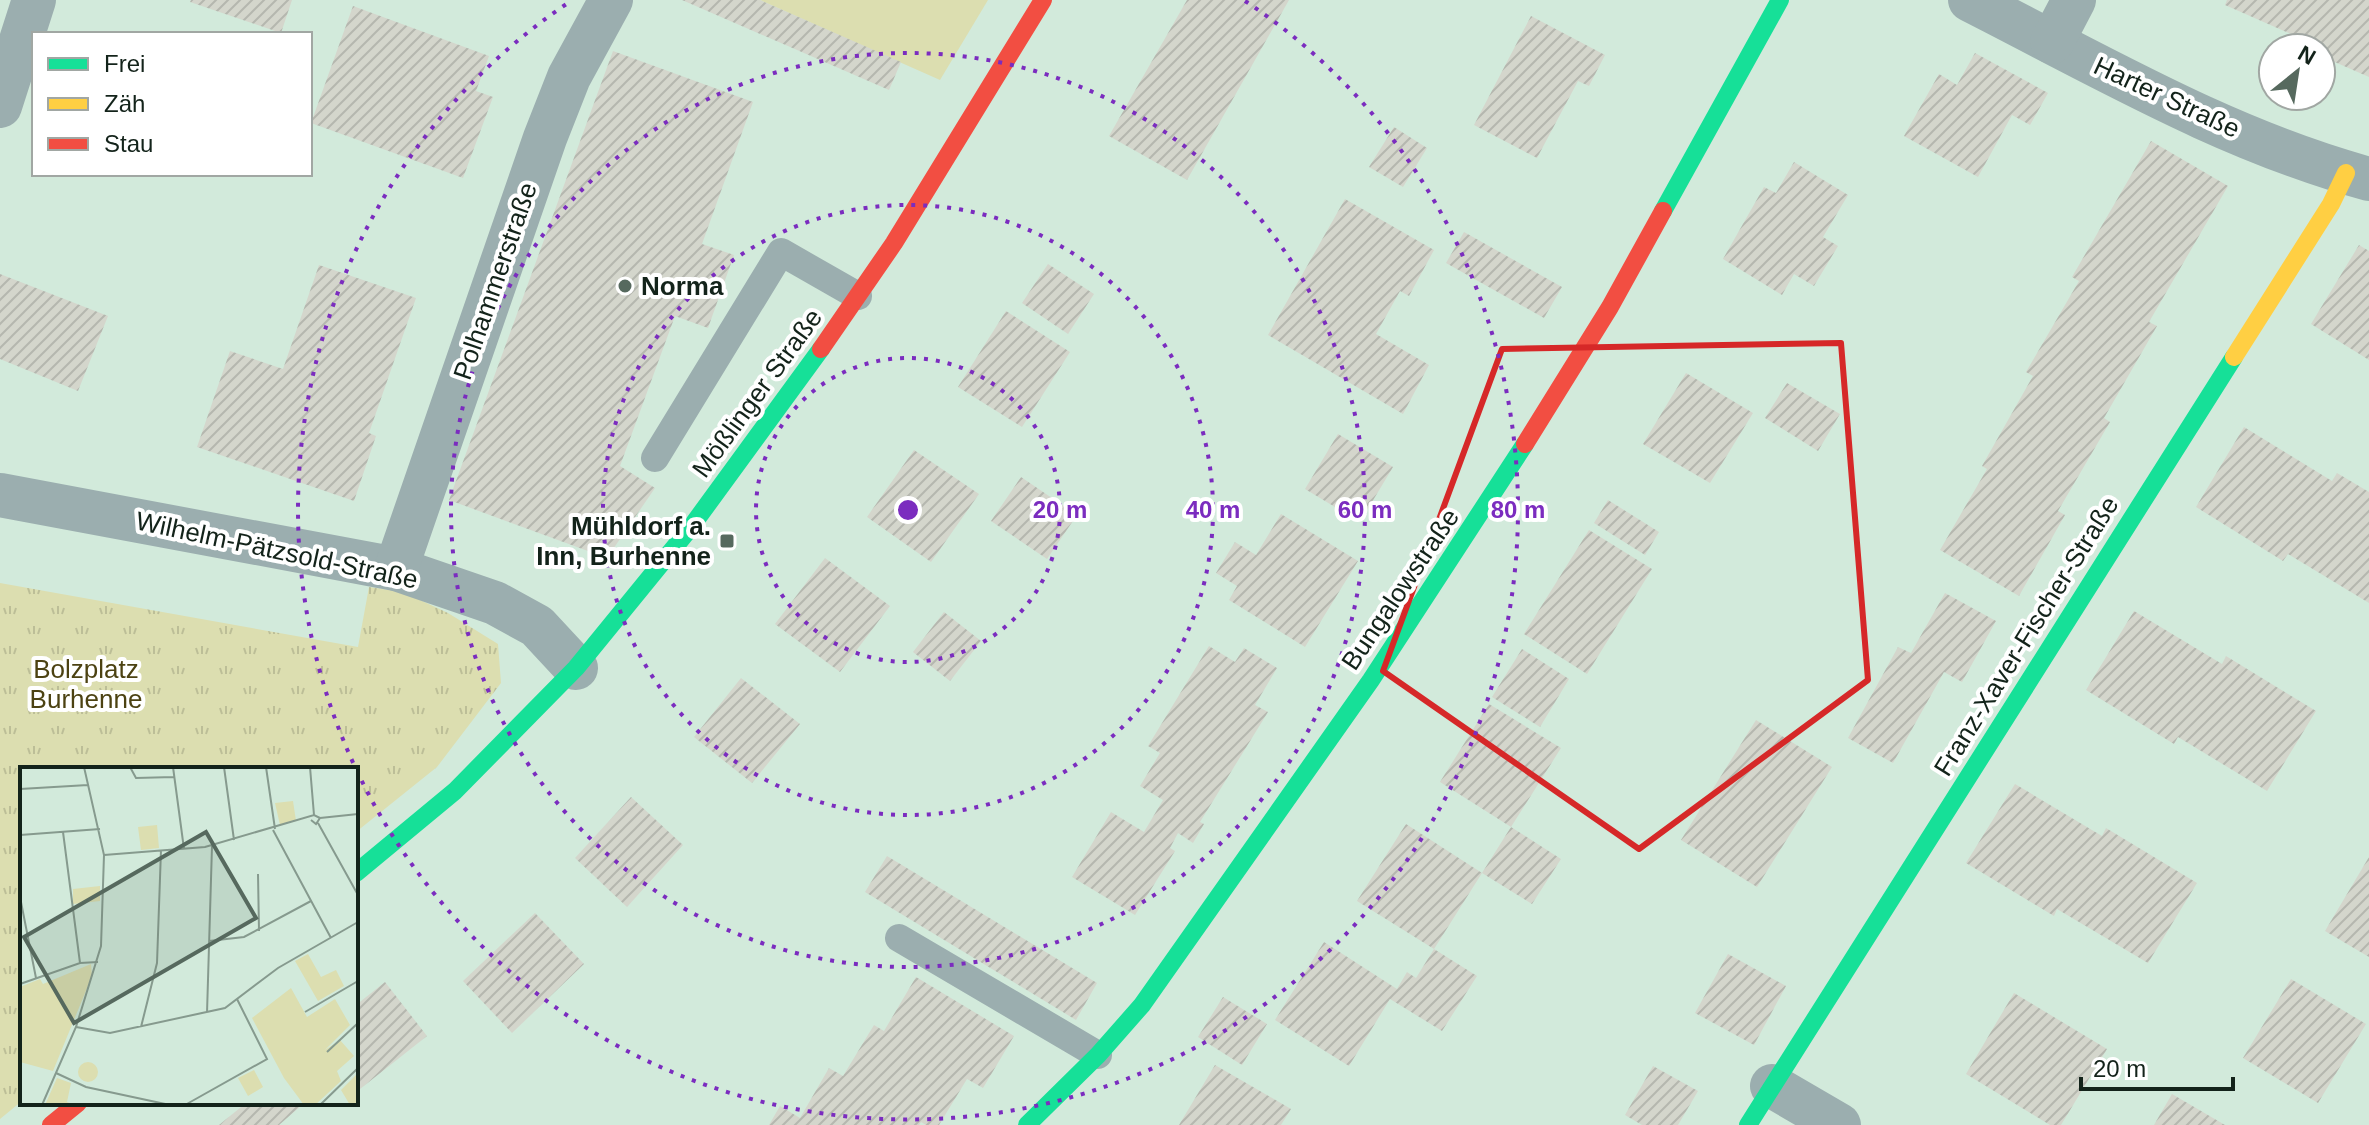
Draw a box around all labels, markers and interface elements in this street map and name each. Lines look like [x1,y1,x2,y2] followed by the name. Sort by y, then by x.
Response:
[32,32,312,176] legend
[2257,32,2337,112] north arrow
[2294,40,2320,70] text: N
[104,50,145,77] text: Frei
[2089,50,2245,144] street label: Harter Straße
[104,90,145,117] text: Zäh
[104,130,153,157] text: Stau
[447,178,543,384] street label: Polhammerstraße
[641,271,724,301] place label: Norma
[616,277,634,295] marker: Norma
[686,303,828,483] street label: Mößlinger Straße
[1928,491,2124,781] street label: Franz-Xaver-Fischer-Straße
[894,496,922,524] centre of rings
[1033,496,1087,523] text: 20 m
[1186,496,1240,523] text: 40 m
[1338,496,1392,523] text: 60 m
[1491,496,1545,523] text: 80 m
[1335,503,1465,675] street label: Bungalowstraße
[133,505,421,595] street label: Wilhelm-Pätzsold-Straße
[536,511,711,571] place label: Mühldorf a. Inn, Burhenne
[718,532,736,550] marker: Mühldorf a. Inn, Burhenne
[30,654,142,714] park label: Bolzplatz Burhenne
[20,767,358,1105] inset map
[2081,1041,2233,1091] scale bar
[2093,1055,2146,1082] text: 20 m

